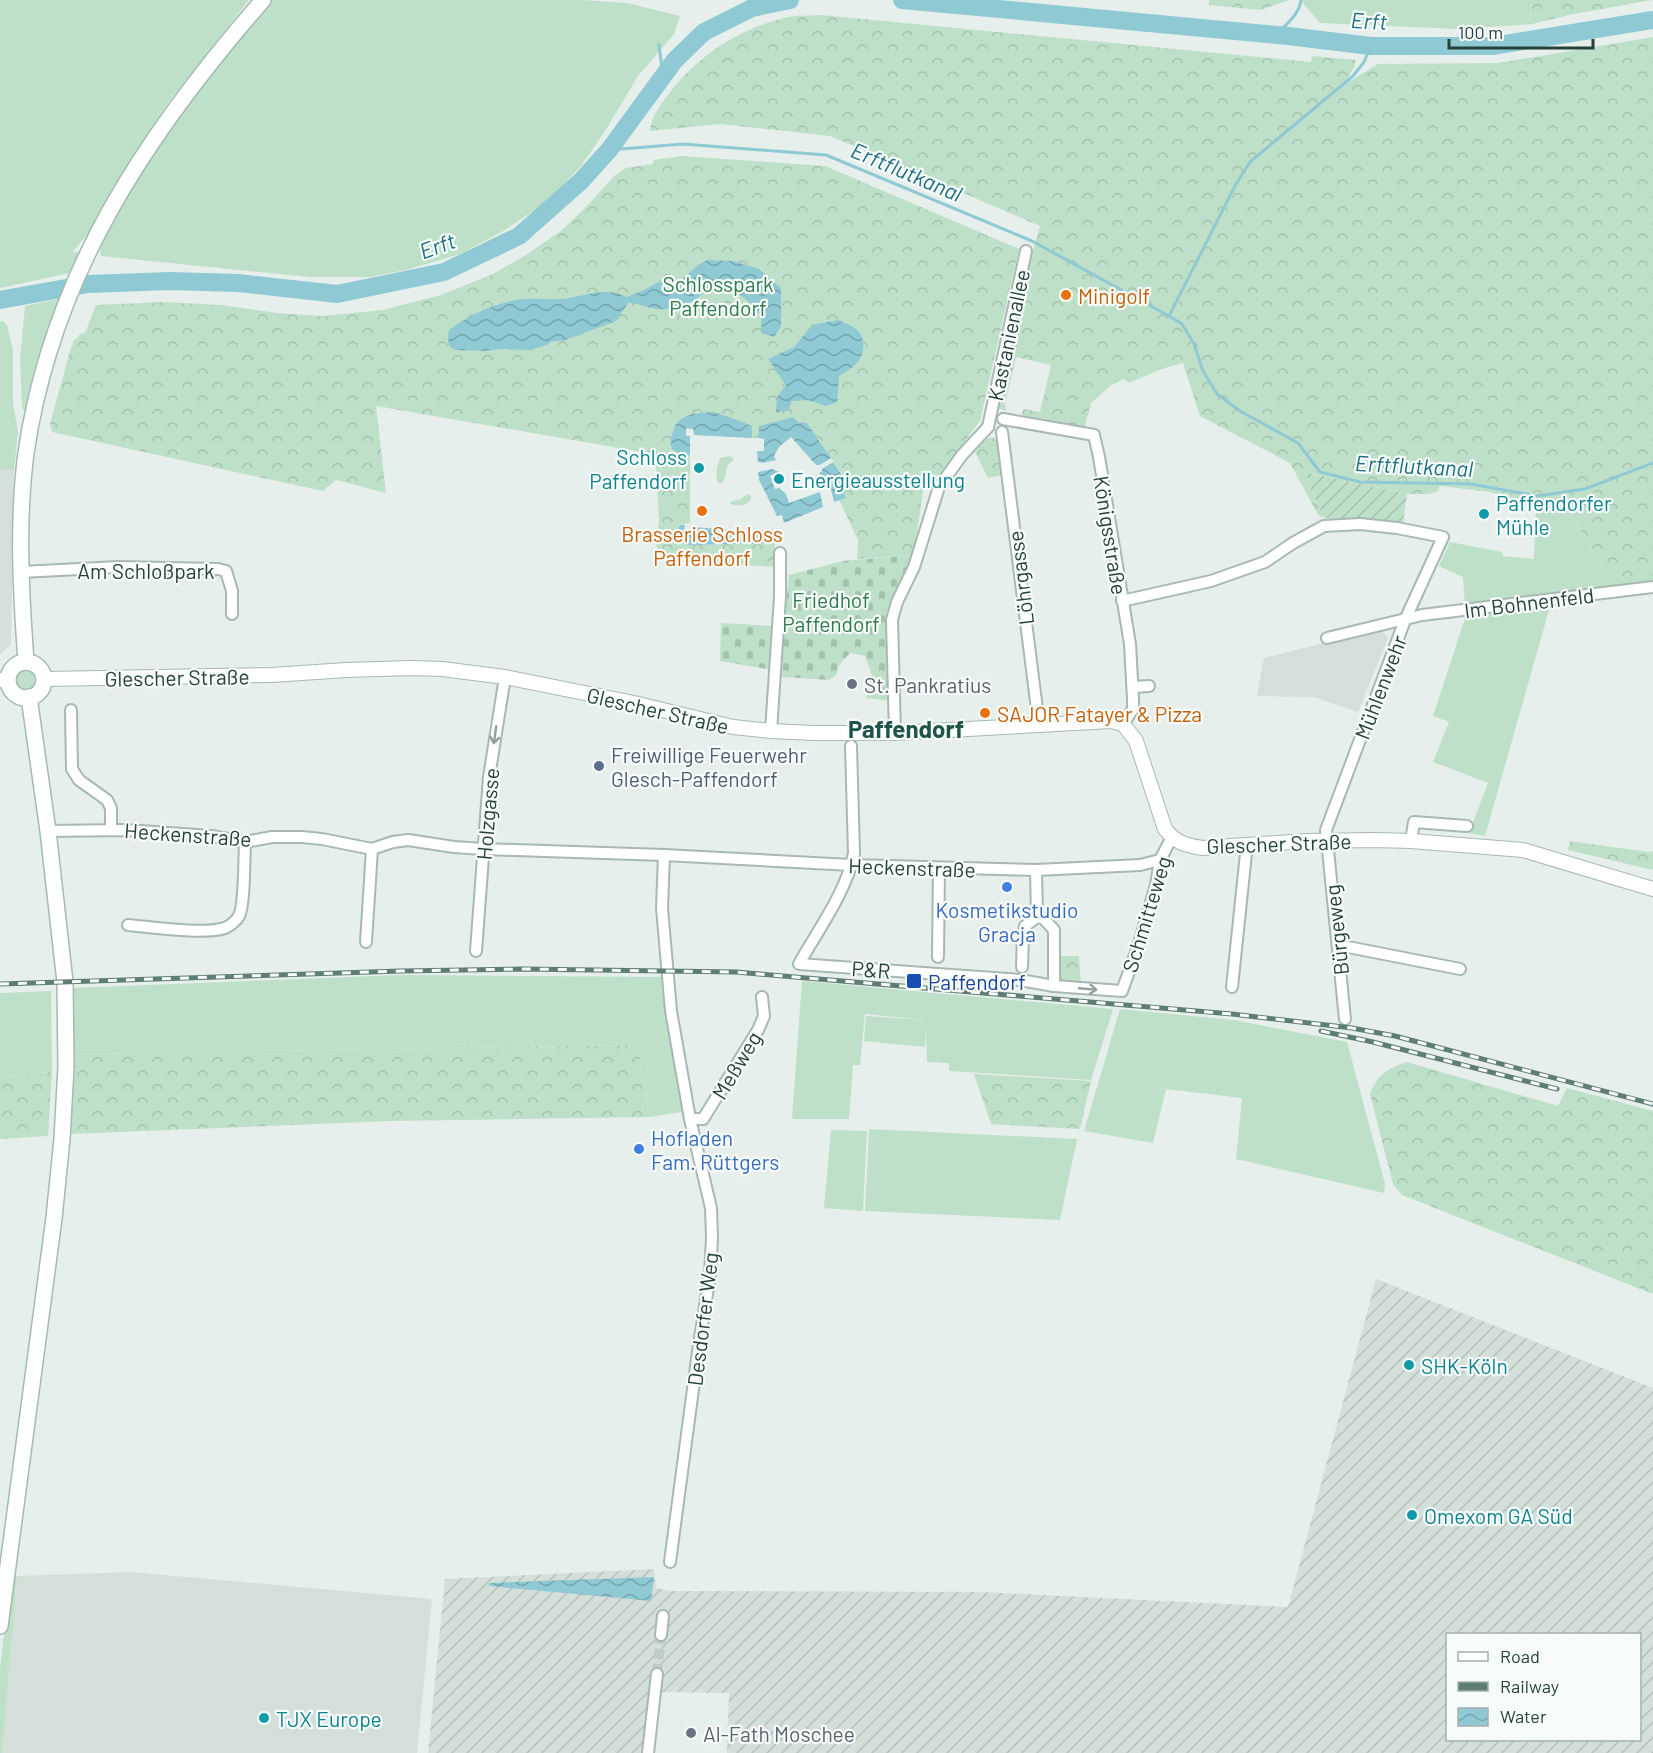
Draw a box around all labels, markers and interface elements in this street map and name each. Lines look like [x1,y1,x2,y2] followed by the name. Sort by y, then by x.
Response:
[1350,6,1388,34] water label: Erft
[1449,12,1593,50] scale bar
[1458,21,1503,43] text: 100 m
[848,136,967,206] water label: Erftflutkanal
[416,227,459,263] water label: Erft
[982,267,1034,403] street label: Kastanienallee
[662,271,774,320] park label: Schlosspark Paffendorf
[1078,283,1150,308] place label: Minigolf
[1059,288,1073,302] marker: Minigolf
[589,444,687,493] place label: Schloss Paffendorf
[1354,449,1474,481] water label: Erftflutkanal
[692,461,706,475] marker: Schloss Paffendorf
[791,467,965,492] place label: Energieausstellung
[772,472,786,486] marker: Energieausstellung
[1089,474,1133,596] street label: Königsstraße
[1496,490,1612,539] place label: Paffendorfer Mühle
[695,504,709,518] marker: Brasserie Schloss Paffendorf
[1477,507,1491,521] marker: Paffendorfer Mühle
[621,521,783,570] place label: Brasserie Schloss Paffendorf
[1002,529,1038,627] street label: Löhrgasse
[77,558,215,583] street label: Am Schloßpark
[1463,582,1595,622] street label: Im Bohnenfeld
[782,587,880,636] park label: Friedhof Paffendorf
[1349,631,1411,743] street label: Mühlenwehr
[104,663,250,691] street label: Glescher Straße
[864,672,991,697] place label: St. Pankratius
[845,677,859,691] marker: St. Pankratius
[585,682,731,738] street label: Glescher Straße
[997,701,1202,726] place label: SAJOR Fatayer & Pizza
[978,706,992,720] marker: SAJOR Fatayer & Pizza
[848,714,964,743] district label: Paffendorf
[490,724,501,744] one-way arrow
[611,742,807,791] place label: Freiwillige Feuerwehr Glesch-Paffendorf
[592,759,606,773] marker: Freiwillige Feuerwehr Glesch-Paffendorf
[471,767,503,861] street label: Holzgasse
[124,817,252,851] street label: Heckenstraße
[1206,828,1352,858] street label: Glescher Straße
[848,852,976,882] street label: Heckenstraße
[1116,853,1176,975] street label: Schmitteweg
[1000,880,1014,894] marker: Kosmetikstudio Gracja
[1319,883,1353,977] street label: Bürgeweg
[935,897,1079,946] place label: Kosmetikstudio Gracja
[851,955,891,983] street label: P&R
[928,969,1026,994] place label: Paffendorf
[905,972,923,990] marker: Paffendorf
[1077,983,1097,994] one-way arrow
[706,1026,766,1104] street label: Meßweg
[651,1125,779,1174] place label: Hofladen Fam. Rüttgers
[632,1142,646,1156] marker: Hofladen Fam. Rüttgers
[681,1251,723,1387] street label: Desdorfer Weg
[1421,1353,1508,1378] place label: SHK-Köln
[1402,1358,1416,1372] marker: SHK-Köln
[1424,1503,1573,1528] place label: Omexom GA Süd
[1405,1508,1419,1522] marker: Omexom GA Süd
[1446,1633,1641,1741] legend
[1500,1645,1540,1667] text: Road
[1500,1675,1559,1697] text: Railway
[1500,1705,1547,1727] text: Water
[276,1706,382,1731] place label: TJX Europe
[257,1711,271,1725] marker: TJX Europe
[703,1721,855,1746] place label: Al-Fath Moschee
[684,1726,698,1740] marker: Al-Fath Moschee

